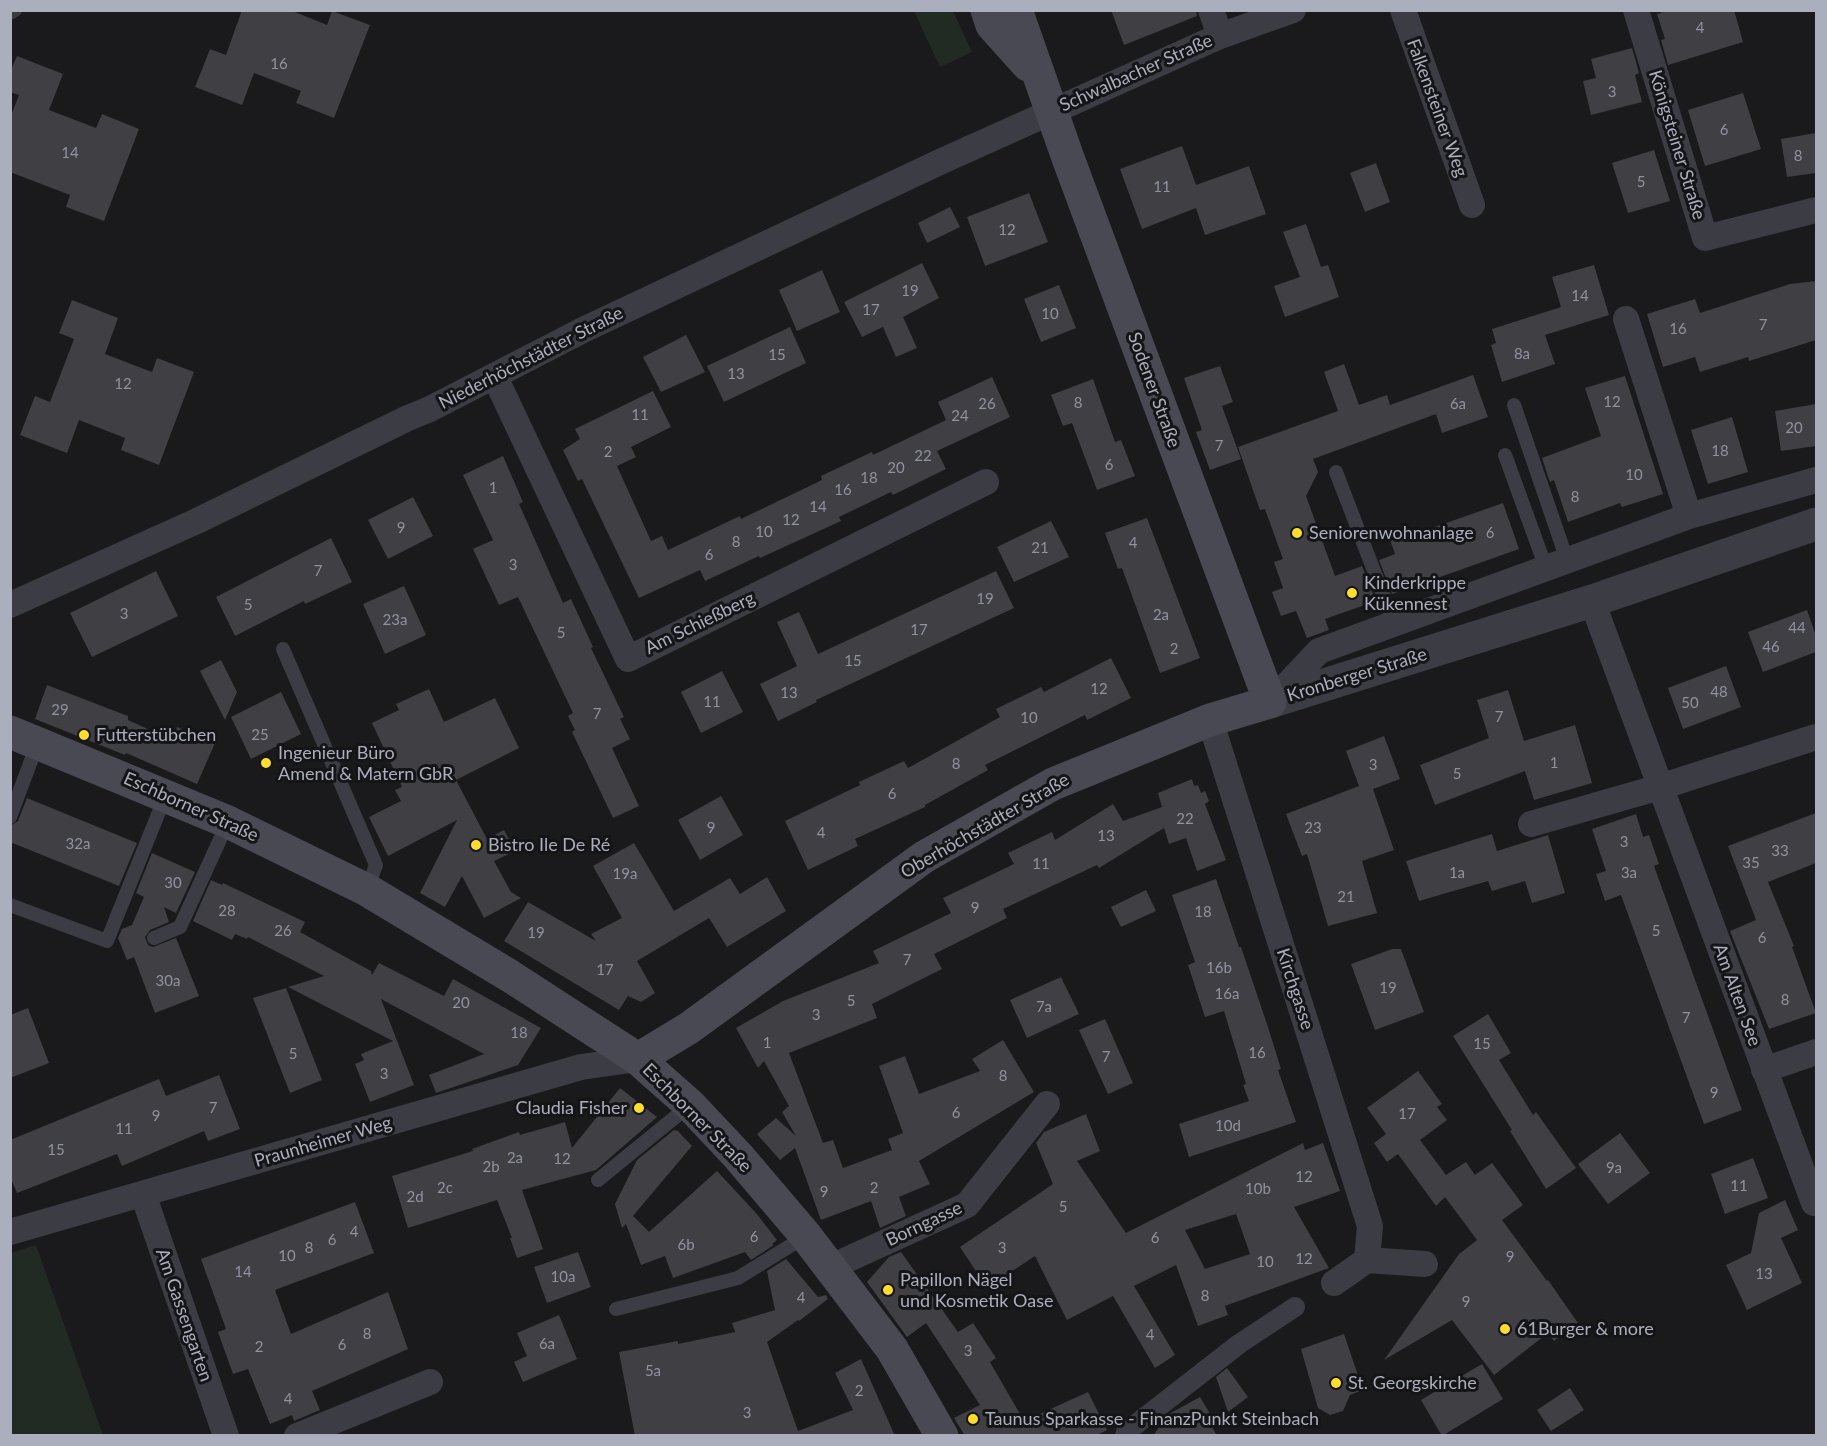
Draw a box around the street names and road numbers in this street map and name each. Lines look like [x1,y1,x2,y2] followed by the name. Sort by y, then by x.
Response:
[1056,30,1216,116] street label: Schwalbacher Straße
[1402,36,1472,180] street label: Falkensteiner Weg
[1644,68,1710,222] street label: Königsteiner Straße
[435,302,627,414] street label: Niederhöchstädter Straße
[1123,329,1185,451] street label: Sodener Straße
[642,587,758,659] street label: Am Schießberg
[1284,643,1430,707] street label: Kronberger Straße
[120,768,262,846] street label: Eschborner Straße
[897,769,1073,883] street label: Oberhöchstädter Straße
[1709,941,1765,1049] street label: Am Alten See
[1272,945,1318,1033] street label: Kirchgasse
[638,1059,756,1177] street label: Eschborner Straße
[252,1112,394,1172] street label: Praunheimer Weg
[882,1197,966,1251] street label: Borngasse
[151,1246,217,1384] street label: Am Gassengarten

